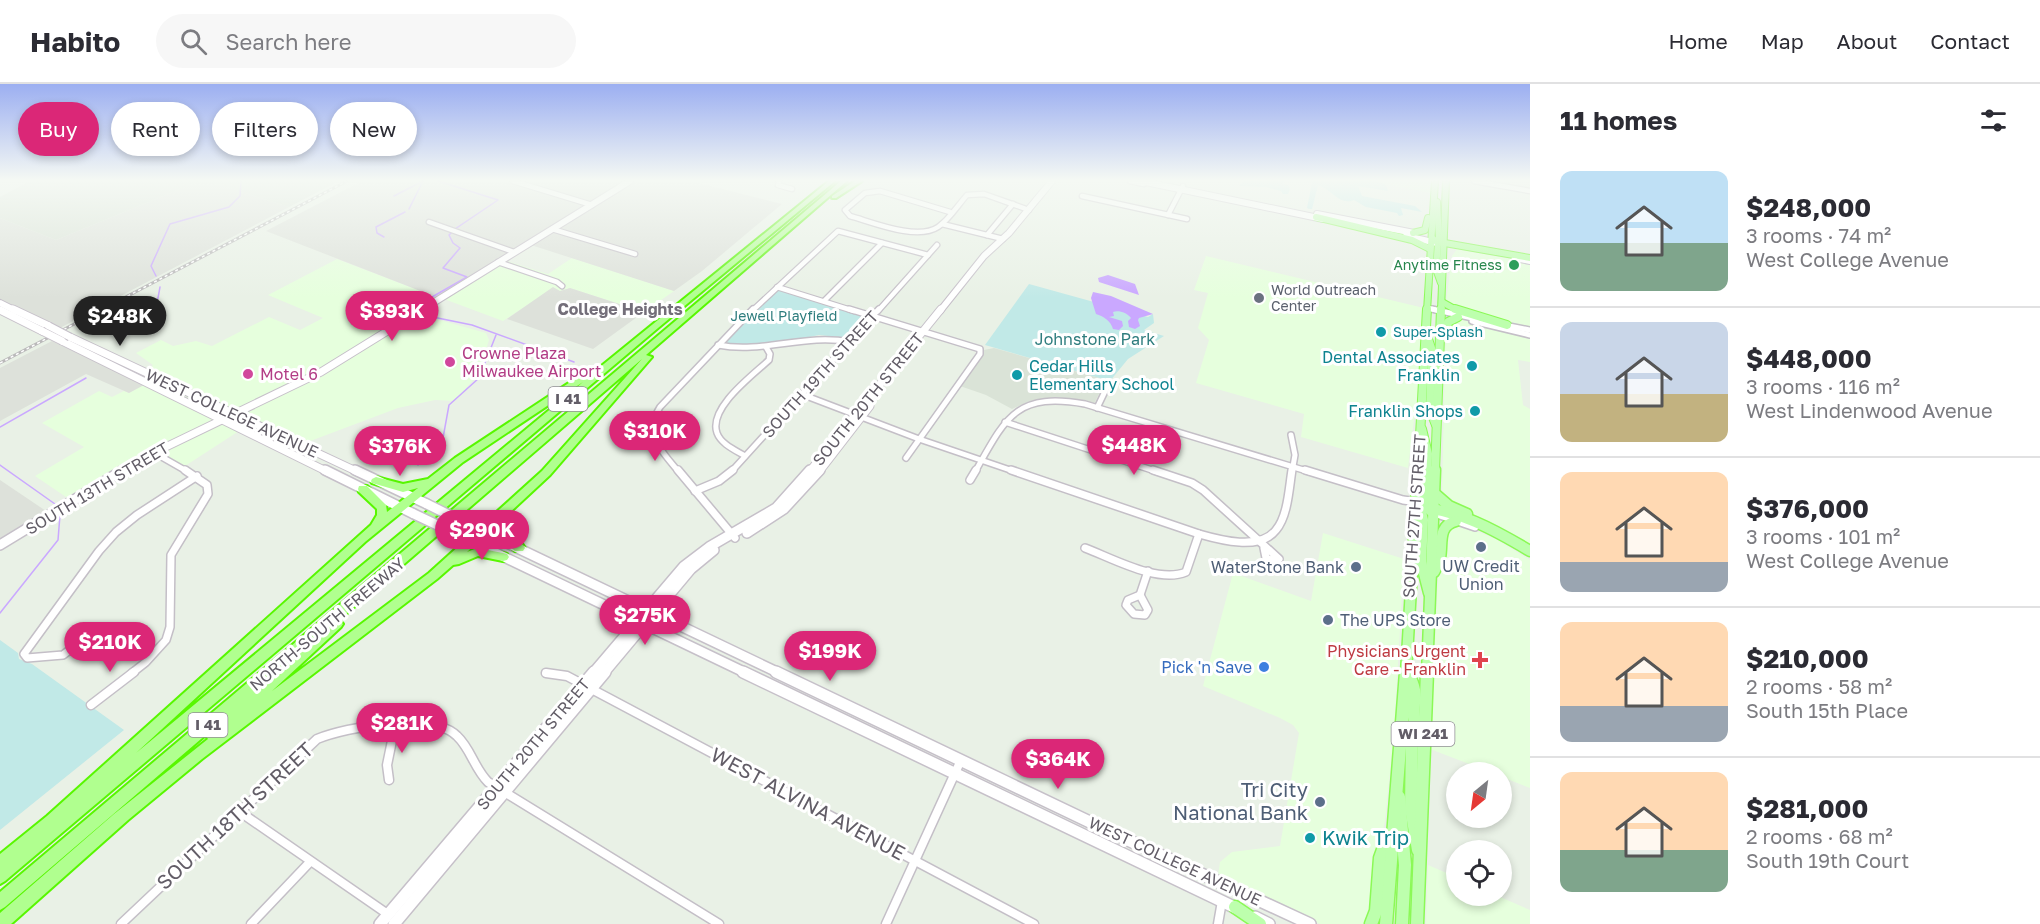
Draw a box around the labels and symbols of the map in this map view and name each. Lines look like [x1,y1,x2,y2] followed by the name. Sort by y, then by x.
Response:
[1393,256,1502,273] place label: Anytime Fitness
[1507,258,1521,272] marker: Anytime Fitness
[1271,281,1376,314] place label: World Outreach Center
[350,291,434,342] pin: $393K
[1252,291,1266,305] marker: World Outreach Center
[78,296,162,347] pin: $248K
[557,299,683,319] district label: College Heights
[758,306,882,442] street label: SOUTH 19TH STREET
[731,307,837,324] park label: Jewell Playfield
[1393,323,1483,340] place label: Super-Splash
[1374,325,1388,339] marker: Super-Splash
[808,328,928,470] street label: SOUTH 20TH STREET
[1035,329,1155,349] park label: Johnstone Park
[462,343,601,381] place label: Crowne Plaza Milwaukee Airport
[1322,347,1460,385] place label: Dental Associates Franklin
[443,355,457,369] marker: Crowne Plaza Milwaukee Airport
[1029,356,1174,394] place label: Cedar Hills Elementary School
[1465,359,1479,373] marker: Dental Associates Franklin
[143,364,321,462] street label: WEST COLLEGE AVENUE
[260,364,318,384] place label: Motel 6
[241,367,255,381] marker: Motel 6
[1010,368,1024,382] marker: Cedar Hills Elementary School
[548,387,588,411] road number: I 41
[1348,401,1463,421] place label: Franklin Shops
[1468,404,1482,418] marker: Franklin Shops
[613,411,697,462] pin: $310K
[1092,425,1176,476] pin: $448K
[358,426,442,477] pin: $376K
[1398,433,1430,599] street label: SOUTH 27TH STREET
[22,437,172,539] street label: SOUTH 13TH STREET
[440,510,524,561] pin: $290K
[1474,540,1488,554] marker: UW Credit Union
[245,553,409,695] street label: NORTH-SOUTH FREEWAY
[1442,556,1520,594] place label: UW Credit Union
[1211,557,1344,577] place label: WaterStone Bank
[1349,560,1363,574] marker: WaterStone Bank
[603,595,687,646] pin: $275K
[1340,610,1451,630] place label: The UPS Store
[1321,613,1335,627] marker: The UPS Store
[68,622,152,673] pin: $210K
[788,631,872,682] pin: $199K
[1327,641,1466,679] place label: Physicians Urgent Care - Franklin
[1471,651,1489,669] marker: Physicians Urgent Care - Franklin
[1161,657,1252,677] place label: Pick 'n Save
[1257,660,1271,674] marker: Pick 'n Save
[472,674,594,814] street label: SOUTH 20TH STREET
[360,703,444,754] pin: $281K
[188,713,228,737] road number: I 41
[1392,722,1454,746] road number: WI 241
[151,737,317,894] street label: SOUTH 18TH STREET
[1016,739,1100,790] pin: $364K
[707,742,910,865] street label: WEST ALVINA AVENUE
[1446,762,1512,828] north arrow
[1173,777,1308,824] place label: Tri City National Bank
[1313,795,1327,809] marker: Tri City National Bank
[1086,812,1264,910] street label: WEST COLLEGE AVENUE
[1322,825,1409,849] place label: Kwik Trip
[1303,831,1317,845] marker: Kwik Trip

